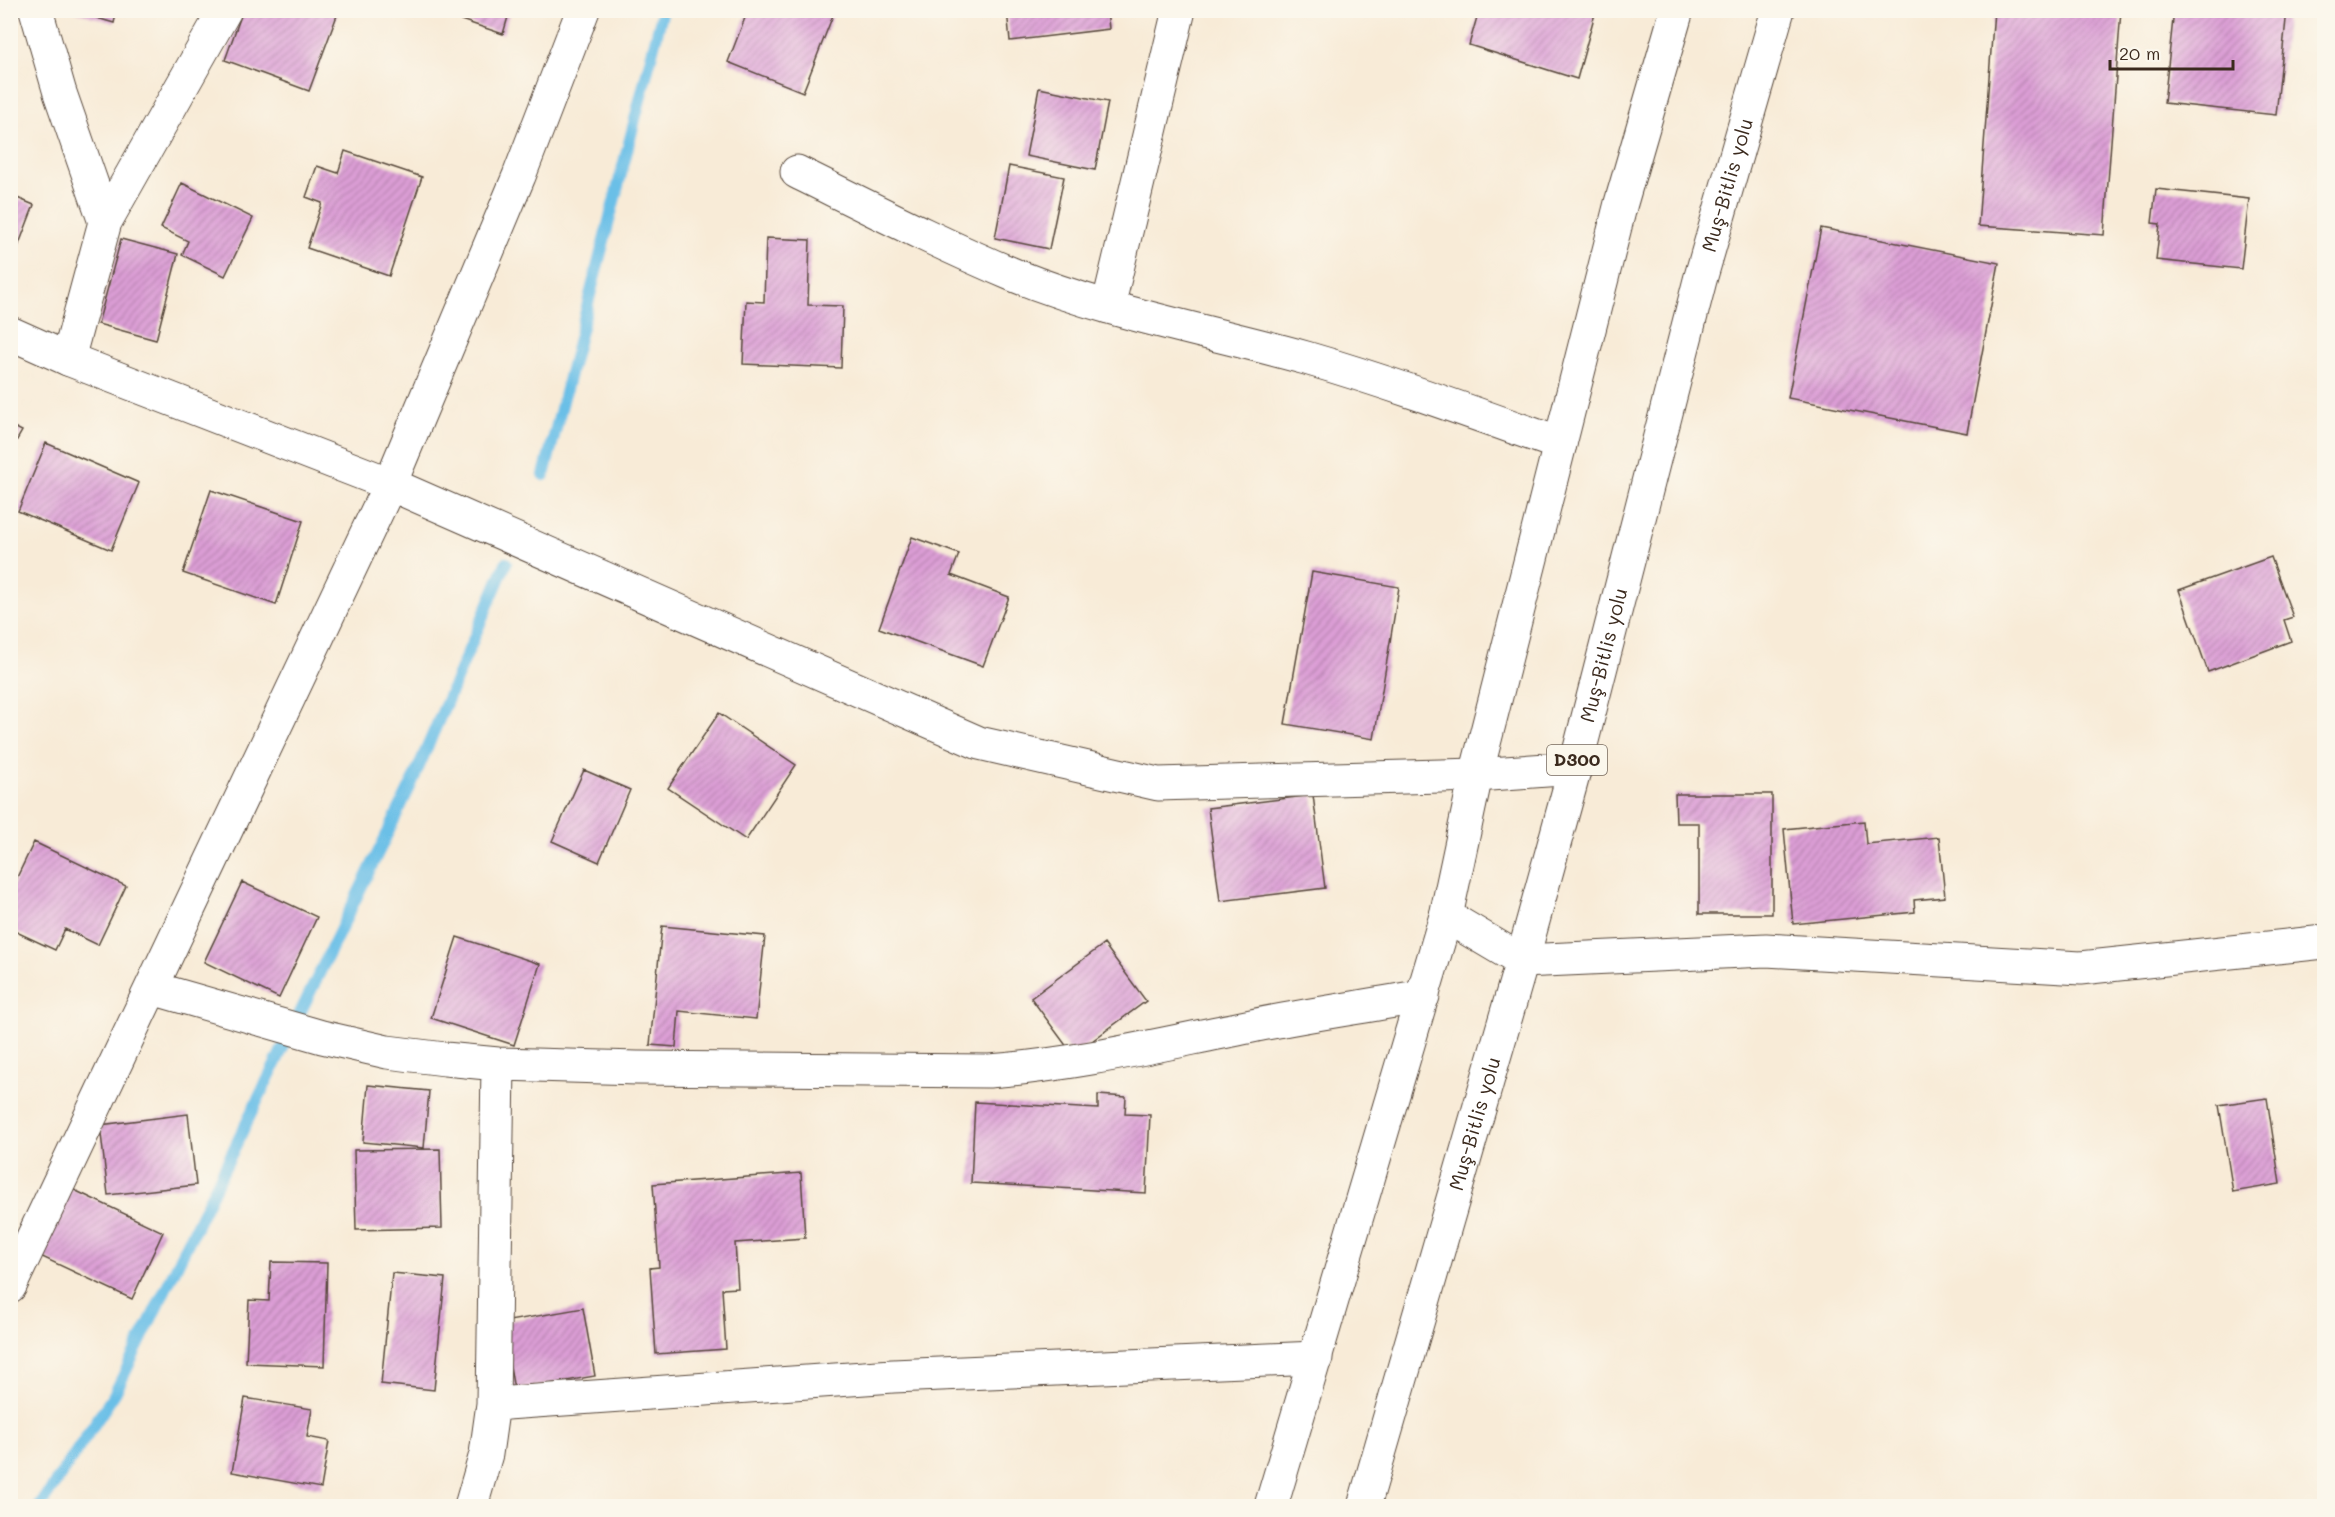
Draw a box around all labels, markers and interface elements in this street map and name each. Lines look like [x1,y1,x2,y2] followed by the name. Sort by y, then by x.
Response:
[2110,33,2233,71] scale bar
[2119,41,2160,65] text: 20 m
[1695,115,1758,255] street label: Muş-Bitlis yolu
[1573,585,1633,725] street label: Muş-Bitlis yolu
[1547,745,1607,775] road number: D300
[1442,1054,1506,1193] street label: Muş-Bitlis yolu

